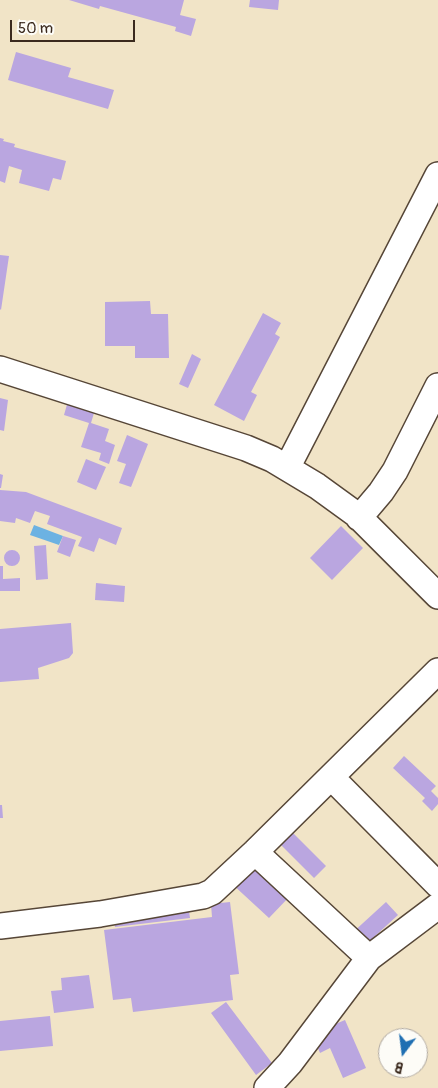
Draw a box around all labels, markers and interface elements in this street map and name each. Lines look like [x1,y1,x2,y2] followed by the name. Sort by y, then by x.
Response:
[12,10,138,42] scale bar
[18,19,53,38] text: 50 m
[378,1028,428,1078] north arrow
[393,1058,405,1076] text: B

